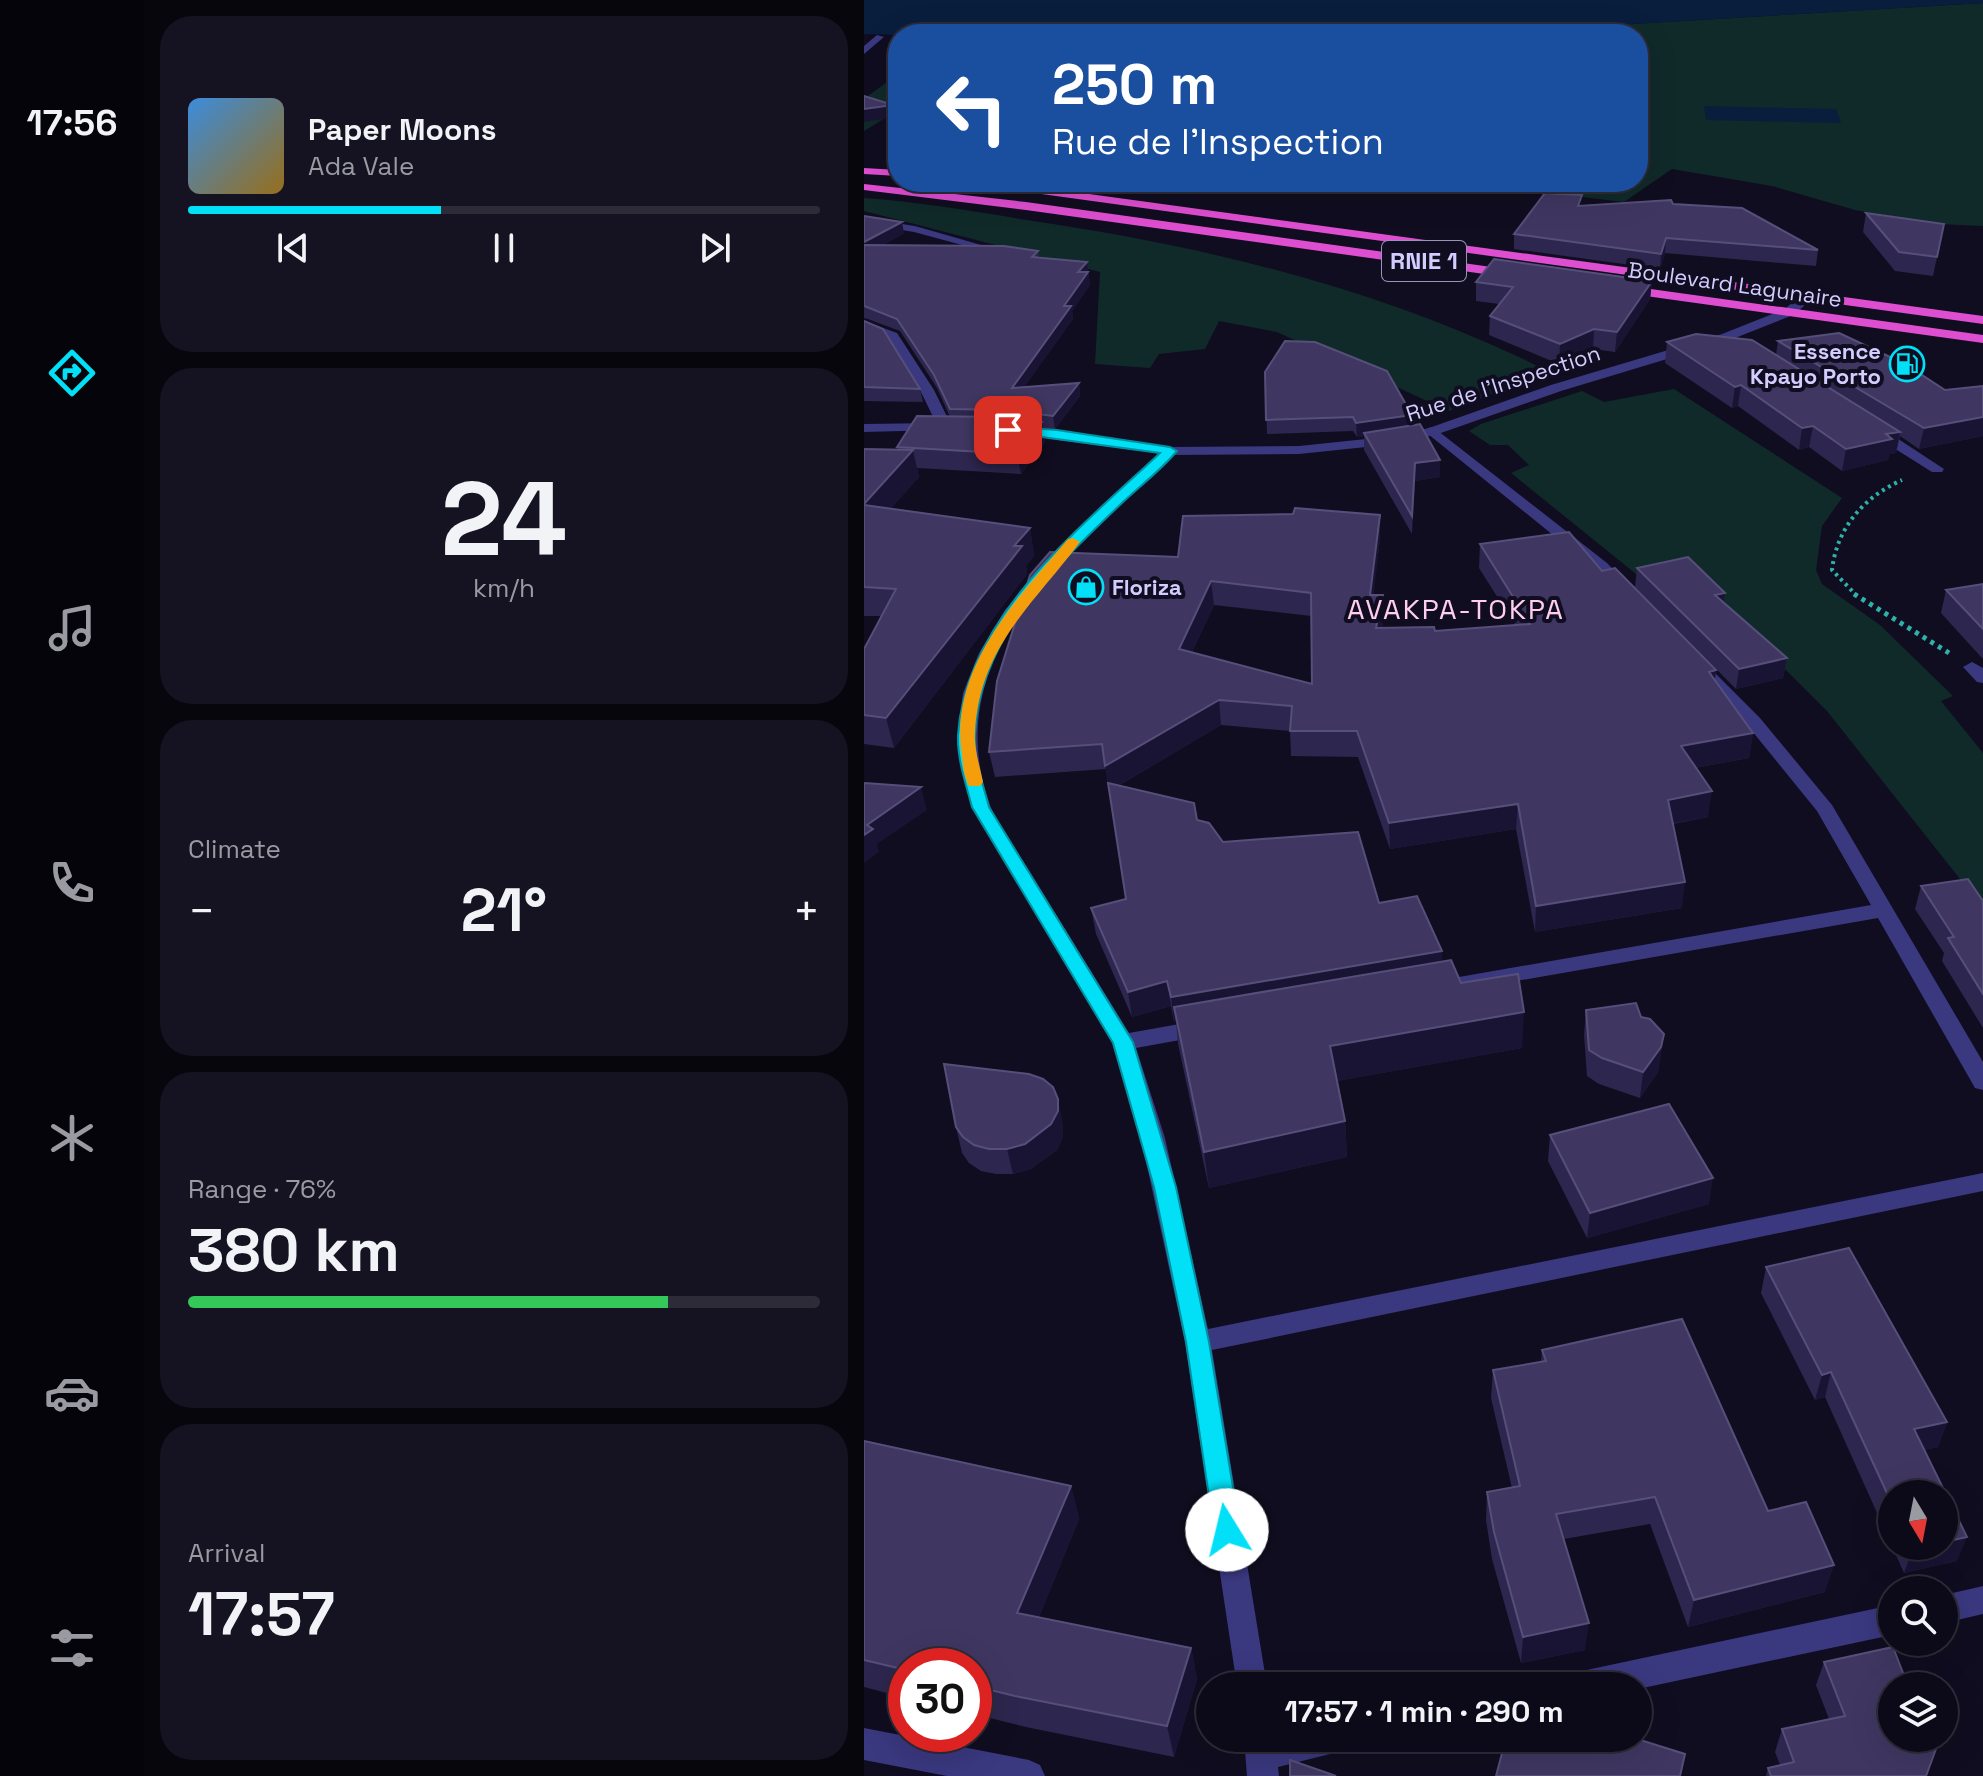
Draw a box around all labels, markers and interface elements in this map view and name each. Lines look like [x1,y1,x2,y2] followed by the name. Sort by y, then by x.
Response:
[1052,49,1217,120] text: 250 m
[920,56,1024,160] icon: left
[27,100,117,146] text: 17:56
[308,110,497,149] text: Paper Moons
[1052,119,1384,165] text: Rue de l'Inspection
[308,149,414,183] text: Ada Vale
[271,226,315,270] icon: previous
[482,226,526,270] icon: pause
[693,226,737,270] icon: next
[1382,241,1466,281] road number: RNIE 1
[1626,255,1844,313] street label: Boulevard Lagunaire
[1750,337,1881,390] place label: Essence Kpayo Porto
[1402,338,1604,428] street label: Rue de l'Inspection
[44,345,100,401] icon: directions
[1888,345,1926,383] fuel station icon: Essence Kpayo Porto
[974,396,1042,464] pin
[986,408,1030,452] icon: arrive
[441,453,567,585] text: 24
[1067,568,1105,606] shop icon: Floriza
[473,571,535,605] text: km/h
[1112,573,1182,601] place label: Floriza
[1347,591,1565,627] district label: AVAKPA-TOKPA
[44,600,100,656] icon: music
[188,832,281,866] text: Climate
[44,855,100,911] icon: phone
[461,872,547,949] text: 21°
[188,883,215,939] text: −
[793,883,820,939] text: +
[44,1110,100,1166] icon: climate
[188,1172,336,1206] text: Range · 76%
[188,1212,400,1289] text: 380 km
[44,1365,100,1421] icon: car
[1878,1480,1958,1560] north arrow
[1878,1480,1958,1752] map controls
[1185,1488,1269,1572] position arrow
[188,1536,265,1570] text: Arrival
[188,1576,335,1653] text: 17:57
[1878,1576,1958,1656] button: search
[44,1620,100,1676] icon: filters
[888,1648,992,1752] speed limit sign: 30
[1878,1672,1958,1752] button: layers
[1284,1692,1564,1731] text: 17:57 · 1 min · 290 m

